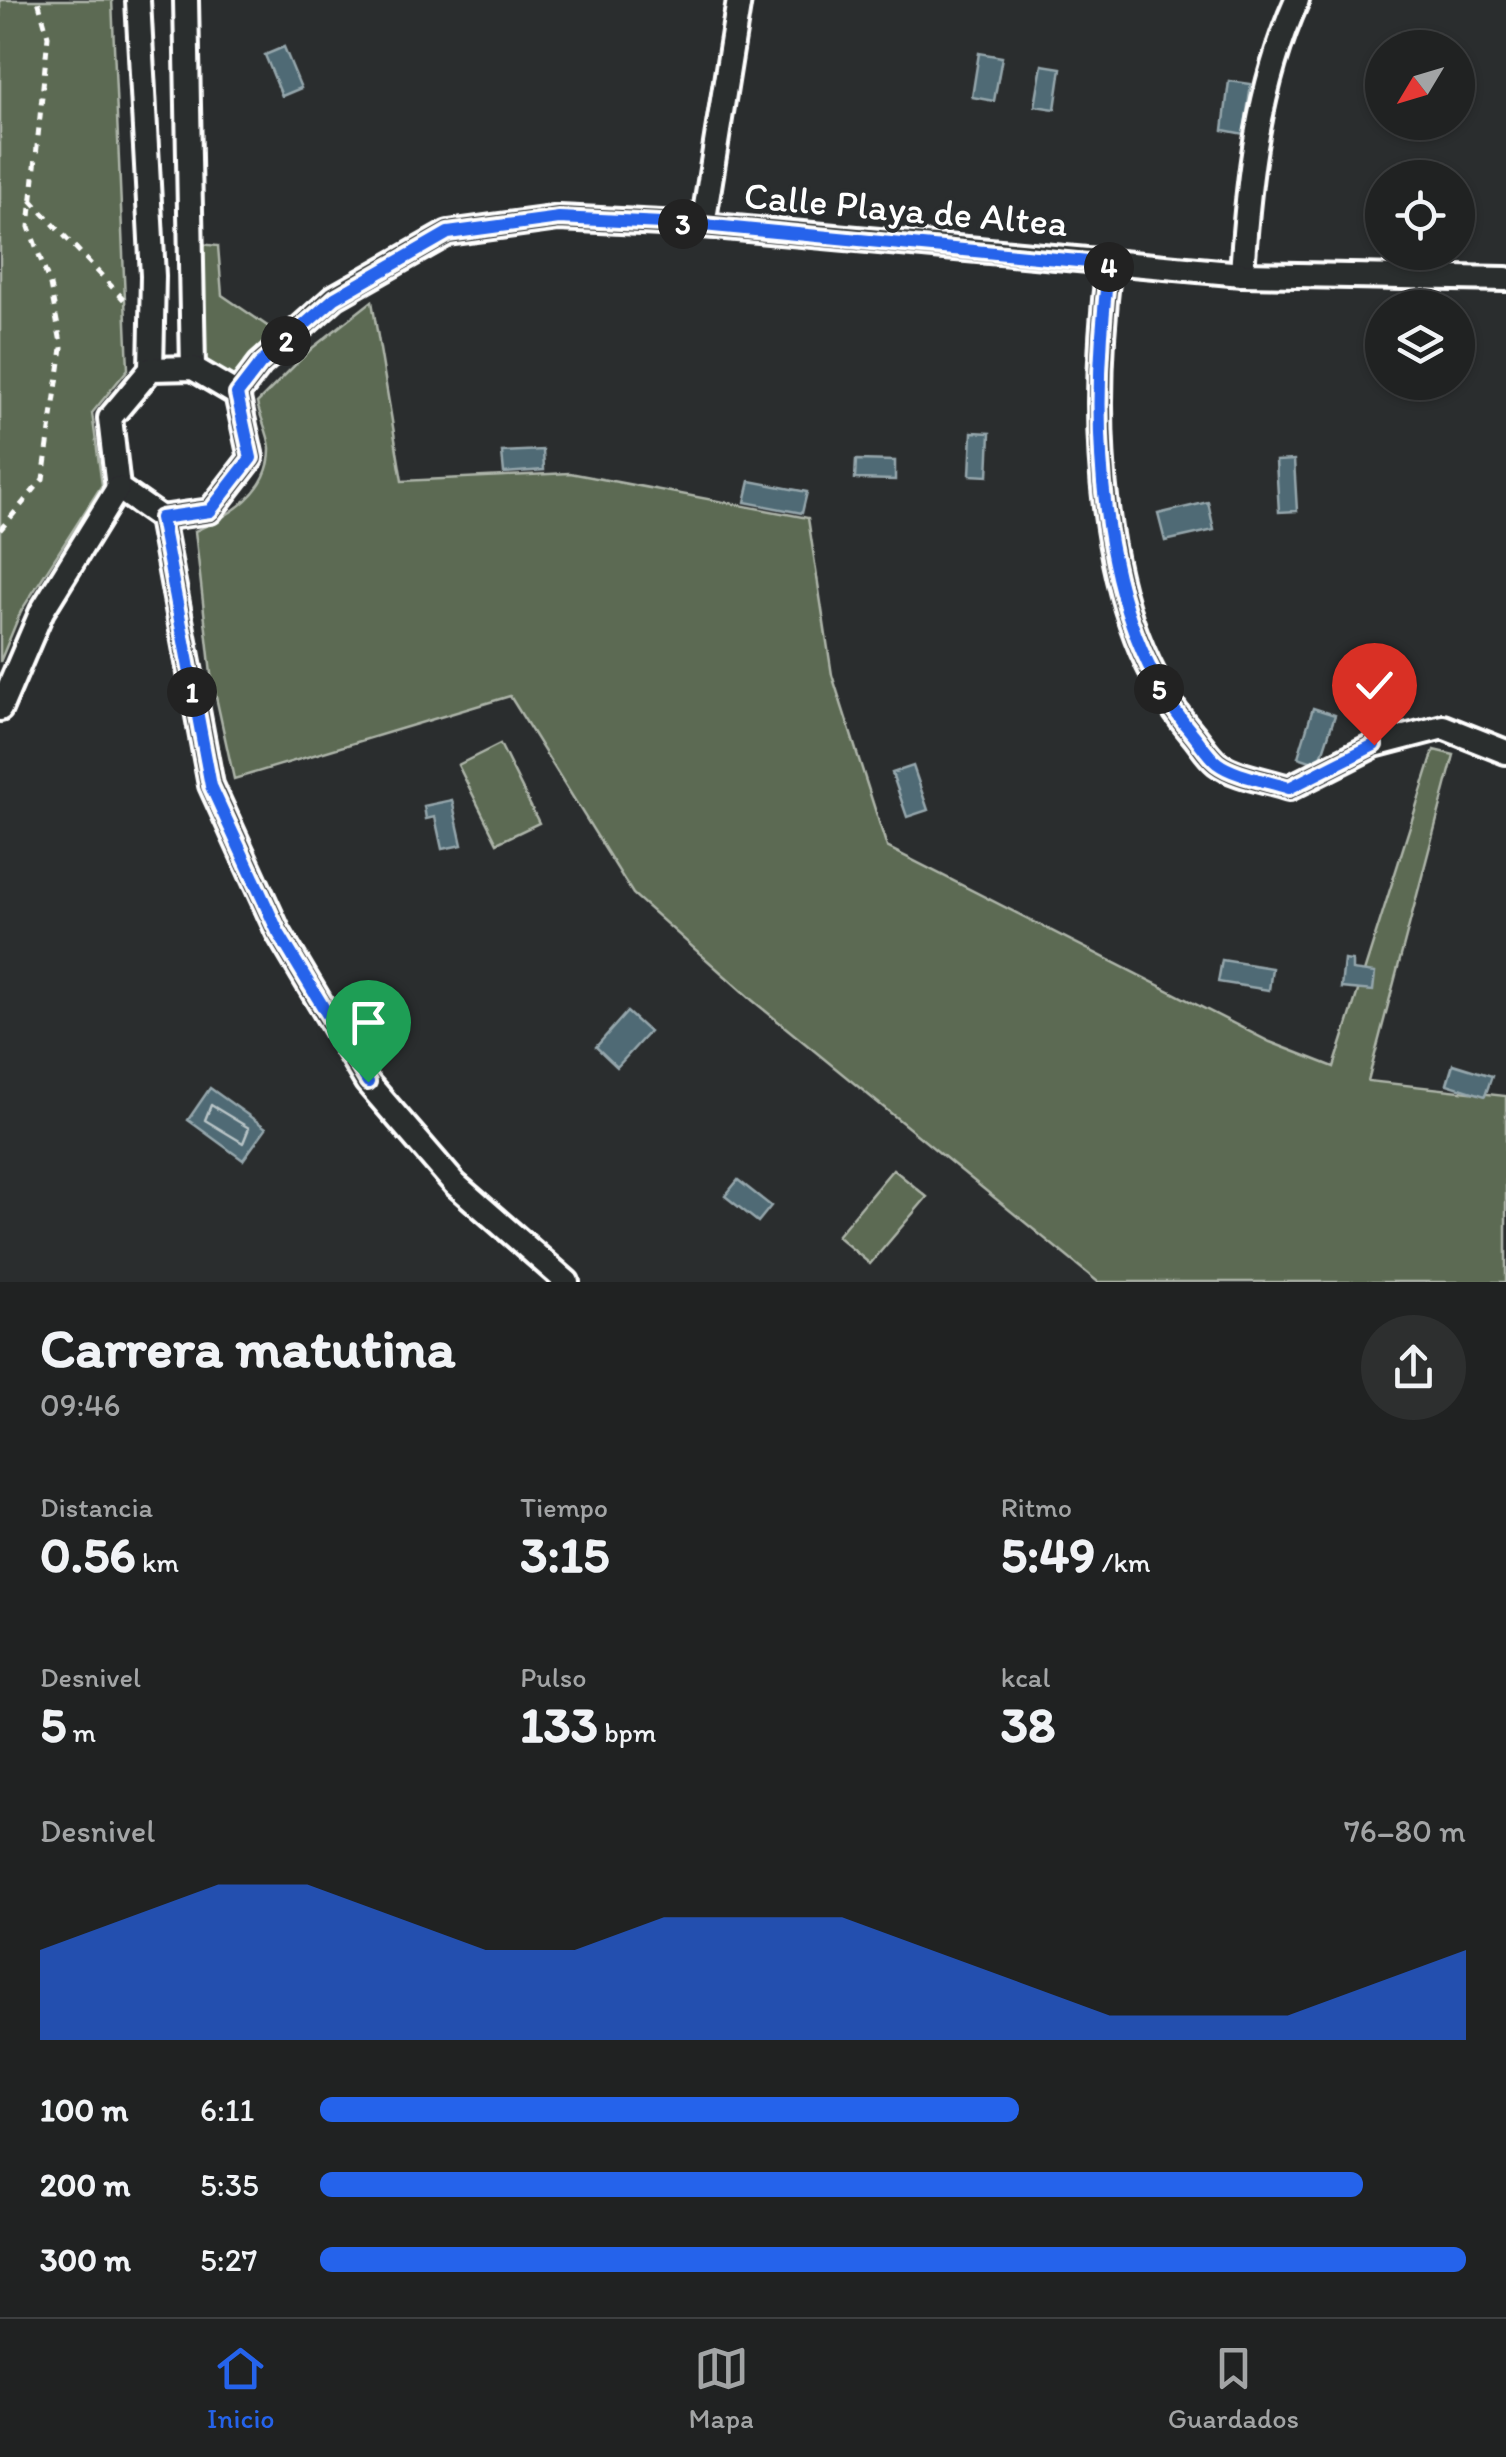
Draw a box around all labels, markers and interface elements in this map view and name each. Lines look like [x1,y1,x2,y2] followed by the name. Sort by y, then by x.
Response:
[1365,30,1475,140] north arrow
[1365,30,1475,400] map controls
[1365,160,1475,270] button: locate
[742,172,1070,246] street label: Calle Playa de Altea
[658,199,708,249] pin: 3
[675,207,691,241] text: 3
[1084,242,1134,292] pin: 4
[1101,250,1117,284] text: 4
[1365,290,1475,400] button: layers
[261,316,311,366] pin: 2
[279,324,293,358] text: 2
[1332,643,1417,746] pin
[1347,658,1402,713] icon: check
[1134,664,1184,714] pin: 5
[167,667,217,717] pin: 1
[1152,672,1166,706] text: 5
[186,675,199,709] text: 1
[326,980,411,1083] pin
[341,995,396,1050] icon: arrive
[40,1315,455,1381] text: Carrera matutina
[1361,1315,1466,1420] button: share
[40,1386,120,1424] text: 09:46
[40,1490,153,1524] text: Distancia
[520,1490,608,1524] text: Tiempo
[1001,1490,1072,1524] text: Ritmo
[40,1524,136,1585] text: 0.56
[520,1524,609,1585] text: 3:15
[1001,1524,1095,1585] text: 5:49
[136,1545,179,1579] text: km
[1095,1545,1150,1579] text: /km
[40,1660,141,1694] text: Desnivel
[520,1660,586,1694] text: Pulso
[1001,1660,1050,1694] text: kcal
[40,1694,66,1755] text: 5
[520,1694,598,1755] text: 133
[1001,1694,1055,1755] text: 38
[66,1715,96,1749] text: m
[598,1715,656,1749] text: bpm
[40,1812,155,1850] text: Desnivel
[1344,1812,1466,1850] text: 76–80 m
[40,2091,128,2129] text: 100 m
[200,2091,254,2129] text: 6:11
[40,2166,130,2204] text: 200 m
[200,2166,259,2204] text: 5:35
[40,2241,131,2279] text: 300 m
[200,2241,257,2279] text: 5:27
[207,2341,275,2435] tab: Inicio
[689,2341,754,2435] tab: Mapa
[1168,2341,1299,2435] tab: Guardados

